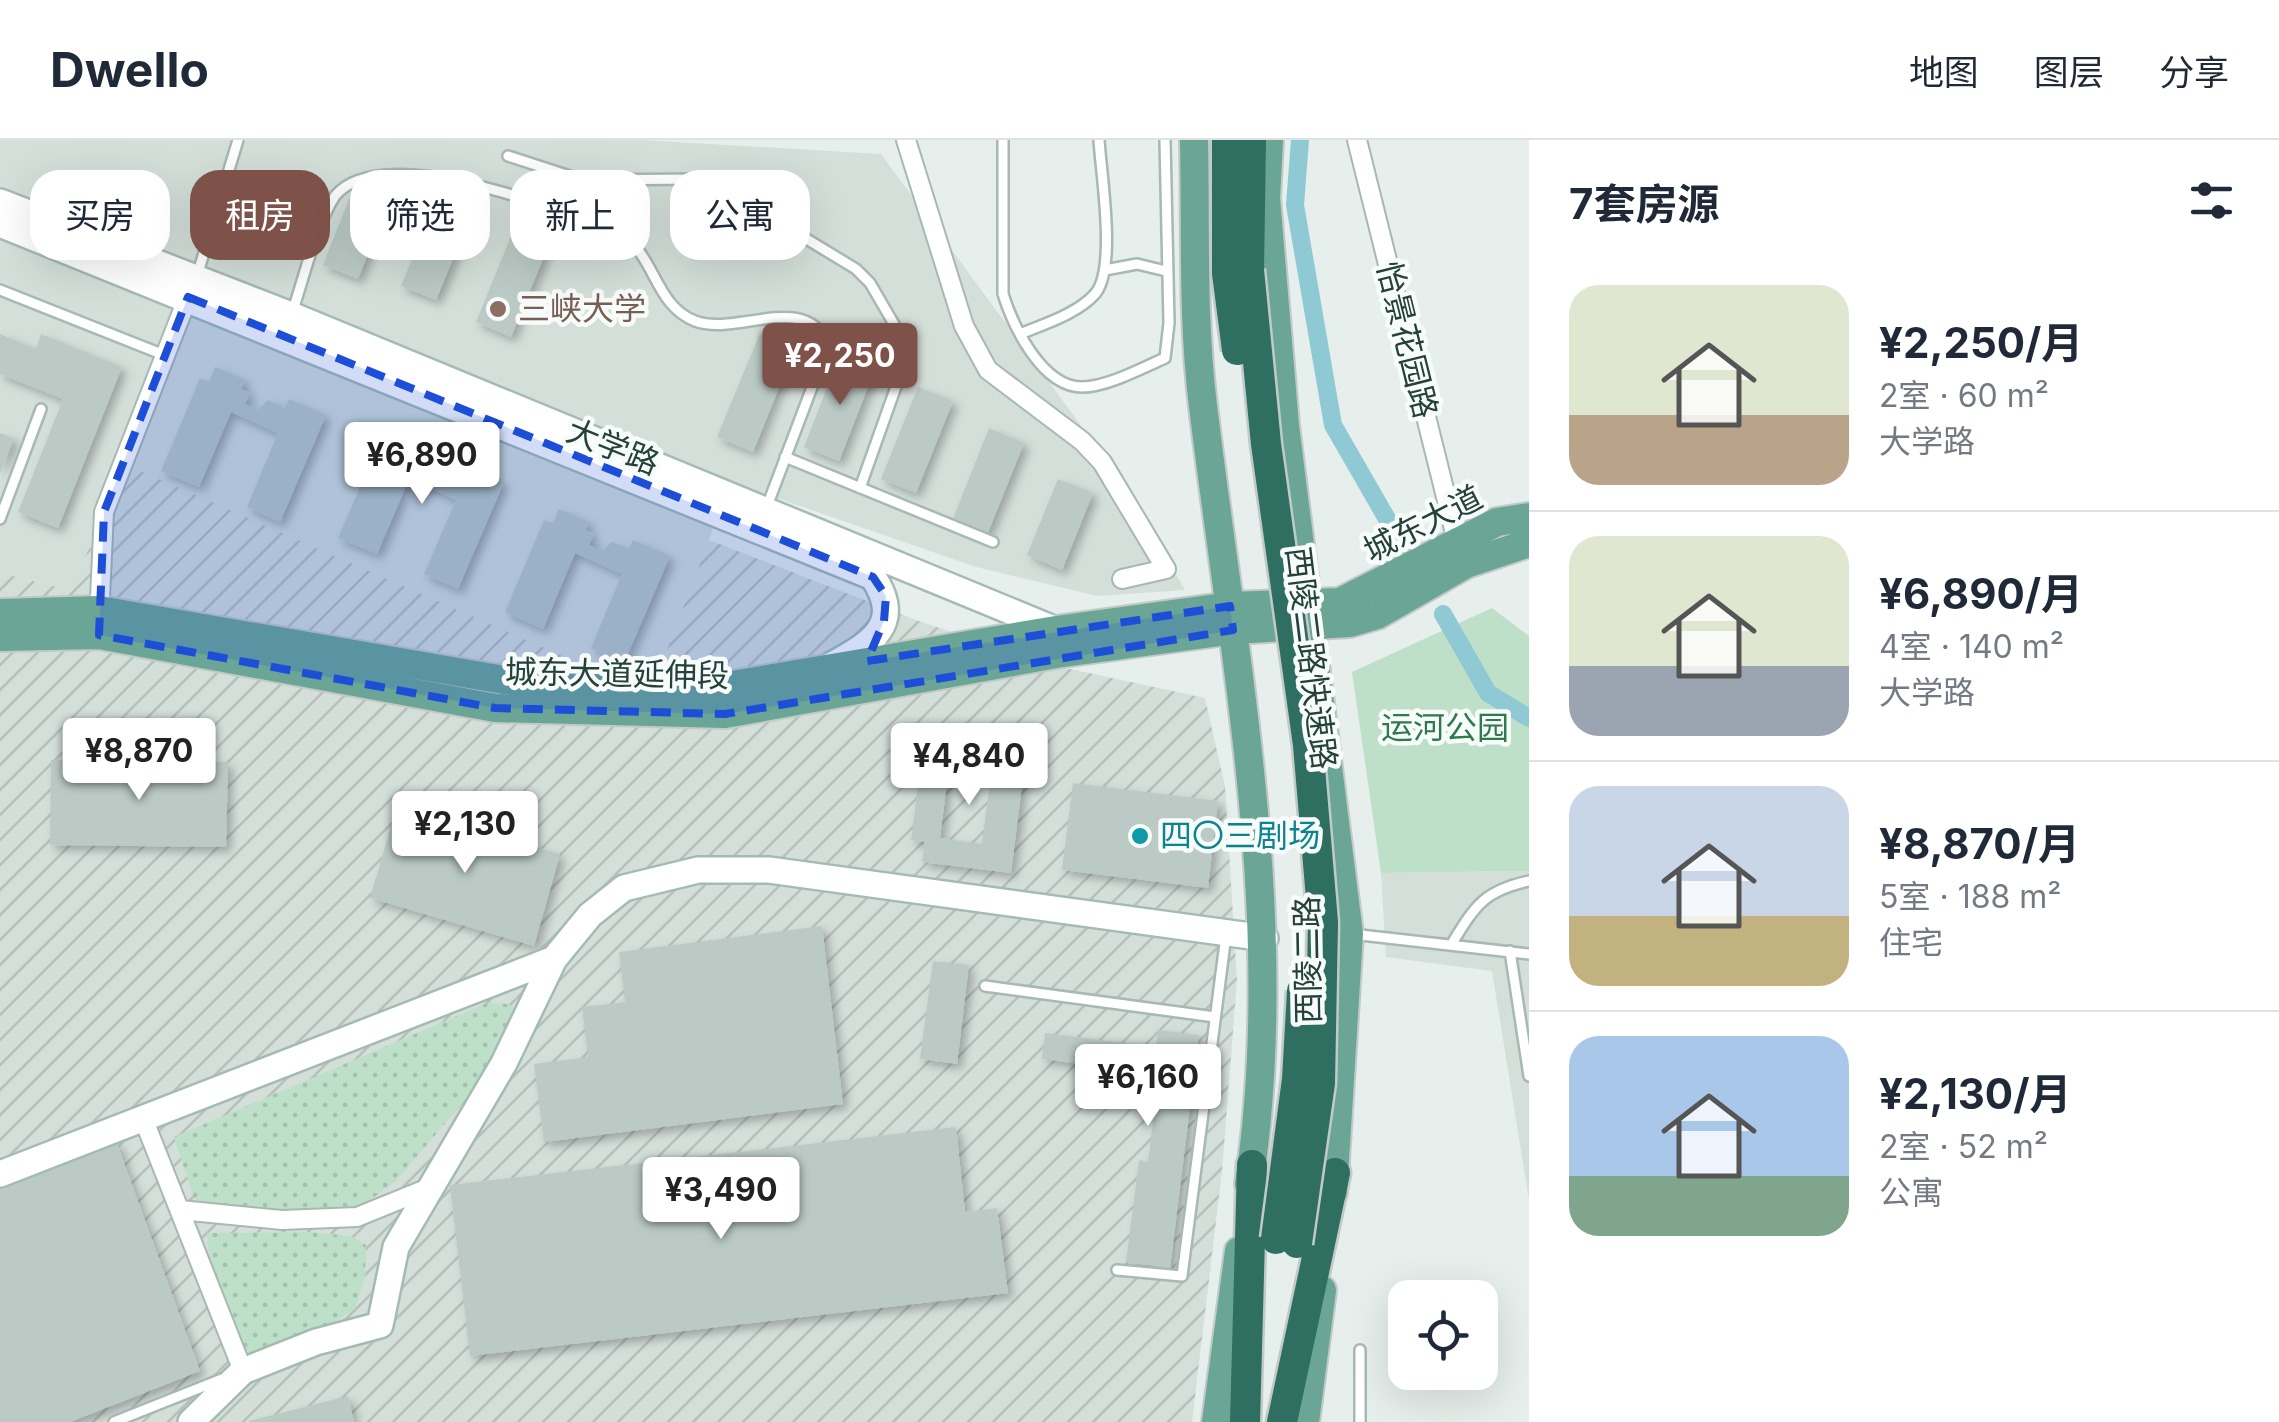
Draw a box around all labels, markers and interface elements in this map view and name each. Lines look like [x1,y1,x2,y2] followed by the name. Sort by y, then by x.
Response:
[50,40,209,99] text: Dwello
[1909,51,1979,93] text: 地图
[2034,51,2104,93] text: 图层
[2159,51,2229,93] text: 分享
[30,170,170,260] chip: 买房
[190,170,330,260] chip: 租房
[350,170,490,260] chip: 筛选
[510,170,650,260] chip: 新上
[670,170,810,260] chip: 公寓
[2184,173,2239,228] icon: filters
[1569,178,1719,229] text: 7套房源
[1369,258,1446,422] street label: 怡景花园路
[518,289,646,328] place label: 三峡大学
[487,298,509,320] marker: 三峡大学
[1879,317,2083,368] text: ¥2,250/月
[759,323,921,408] pin: ¥2,250
[1649,325,1769,445] icon: home
[784,336,896,375] text: ¥2,250
[1879,376,2049,415] text: 2室 · 60 m²
[561,410,665,483] street label: 大学路
[341,422,503,507] pin: ¥6,890
[1879,422,1975,461] text: 大学路
[366,435,478,474] text: ¥6,890
[1357,477,1489,570] street label: 城东大道
[1278,544,1345,771] street label: 西陵二路快速路
[1879,568,2083,619] text: ¥6,890/月
[1649,576,1769,696] icon: home
[1879,627,2064,666] text: 4室 · 140 m²
[505,652,729,695] street label: 城东大道延伸段
[1879,673,1975,712] text: 大学路
[1381,708,1509,747] park label: 运河公园
[58,718,220,803] pin: ¥8,870
[888,723,1050,808] pin: ¥4,840
[85,731,193,770] text: ¥8,870
[913,736,1025,775] text: ¥4,840
[384,791,546,876] pin: ¥2,130
[414,804,516,843] text: ¥2,130
[1160,816,1320,855] place label: 四〇三剧场
[1879,818,2080,869] text: ¥8,870/月
[1129,825,1151,847] marker: 四〇三剧场
[1649,826,1769,946] icon: home
[1879,877,2061,916] text: 5室 · 188 m²
[1287,896,1328,1024] street label: 西陵二路
[1879,923,1943,962] text: 住宅
[1067,1044,1229,1129] pin: ¥6,160
[1097,1057,1199,1096] text: ¥6,160
[1879,1068,2072,1119] text: ¥2,130/月
[1649,1076,1769,1196] icon: home
[1879,1127,2048,1166] text: 2室 · 52 m²
[640,1157,802,1242] pin: ¥3,490
[665,1170,777,1209] text: ¥3,490
[1879,1173,1943,1212] text: 公寓
[1388,1280,1498,1390] map controls
[1388,1280,1498,1390] button: locate

